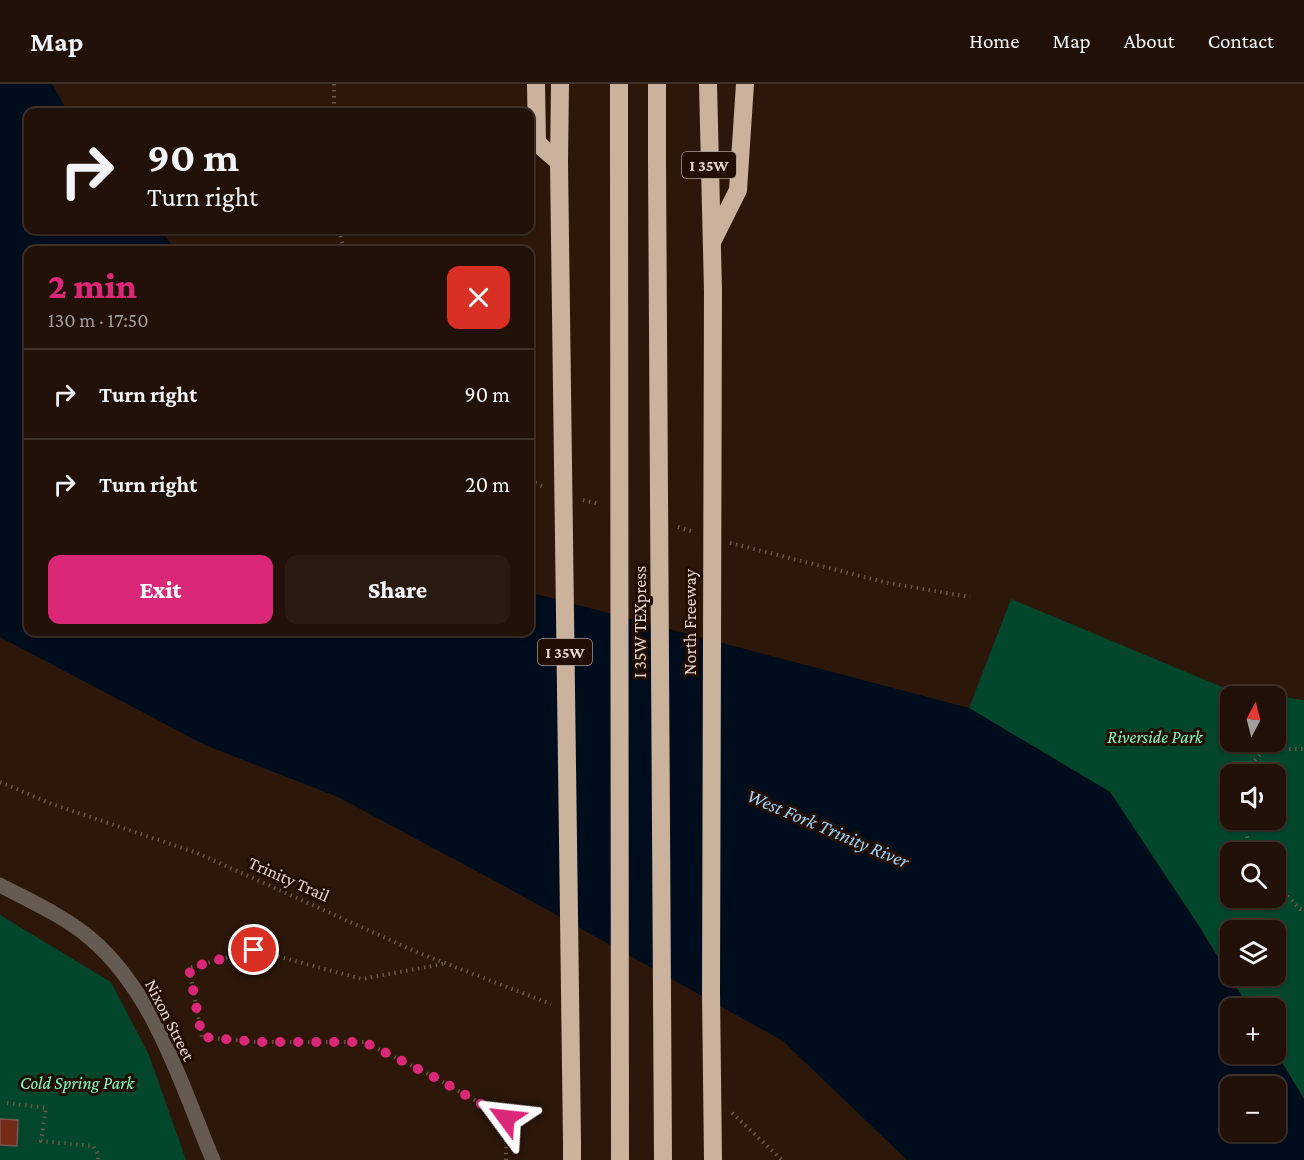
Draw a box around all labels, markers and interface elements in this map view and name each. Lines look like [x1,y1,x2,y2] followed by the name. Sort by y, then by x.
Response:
[30,26,83,57] text: Map
[969,29,1019,53] text: Home
[1052,29,1091,53] text: Map
[1124,29,1175,53] text: About
[1208,29,1274,53] text: Contact
[48,132,126,210] icon: right
[147,133,239,180] text: 90 m
[682,152,736,178] road number: I 35W
[147,182,258,212] text: Turn right
[48,266,137,306] text: 2 min
[447,266,510,329] button: close
[48,309,148,331] text: 130 m · 17:50
[48,378,81,411] icon: right
[99,382,197,407] text: Turn right
[465,382,510,407] text: 90 m
[48,468,81,501] icon: right
[99,472,197,497] text: Turn right
[465,472,510,497] text: 20 m
[48,555,273,624] button: Exit
[285,555,510,624] button: Share
[630,566,650,678] street label: I 35W TEXpress
[680,568,700,675] street label: North Freeway
[538,639,592,665] road number: I 35W
[1220,686,1286,752] north arrow
[1220,686,1286,1142] map controls
[1107,727,1204,747] park label: Riverside Park
[1220,764,1286,830] button: sound
[743,784,913,873] water label: West Fork Trinity River
[1220,842,1286,908] button: search
[245,852,333,906] street label: Trinity Trail
[1220,920,1286,986] button: layers
[228,924,279,975] pin
[237,933,270,966] icon: arrive
[141,976,200,1065] street label: Nixon Street
[1220,998,1286,1064] button: +
[20,1073,135,1093] park label: Cold Spring Park
[1220,1076,1286,1142] button: −
[474,1086,538,1150] position arrow

